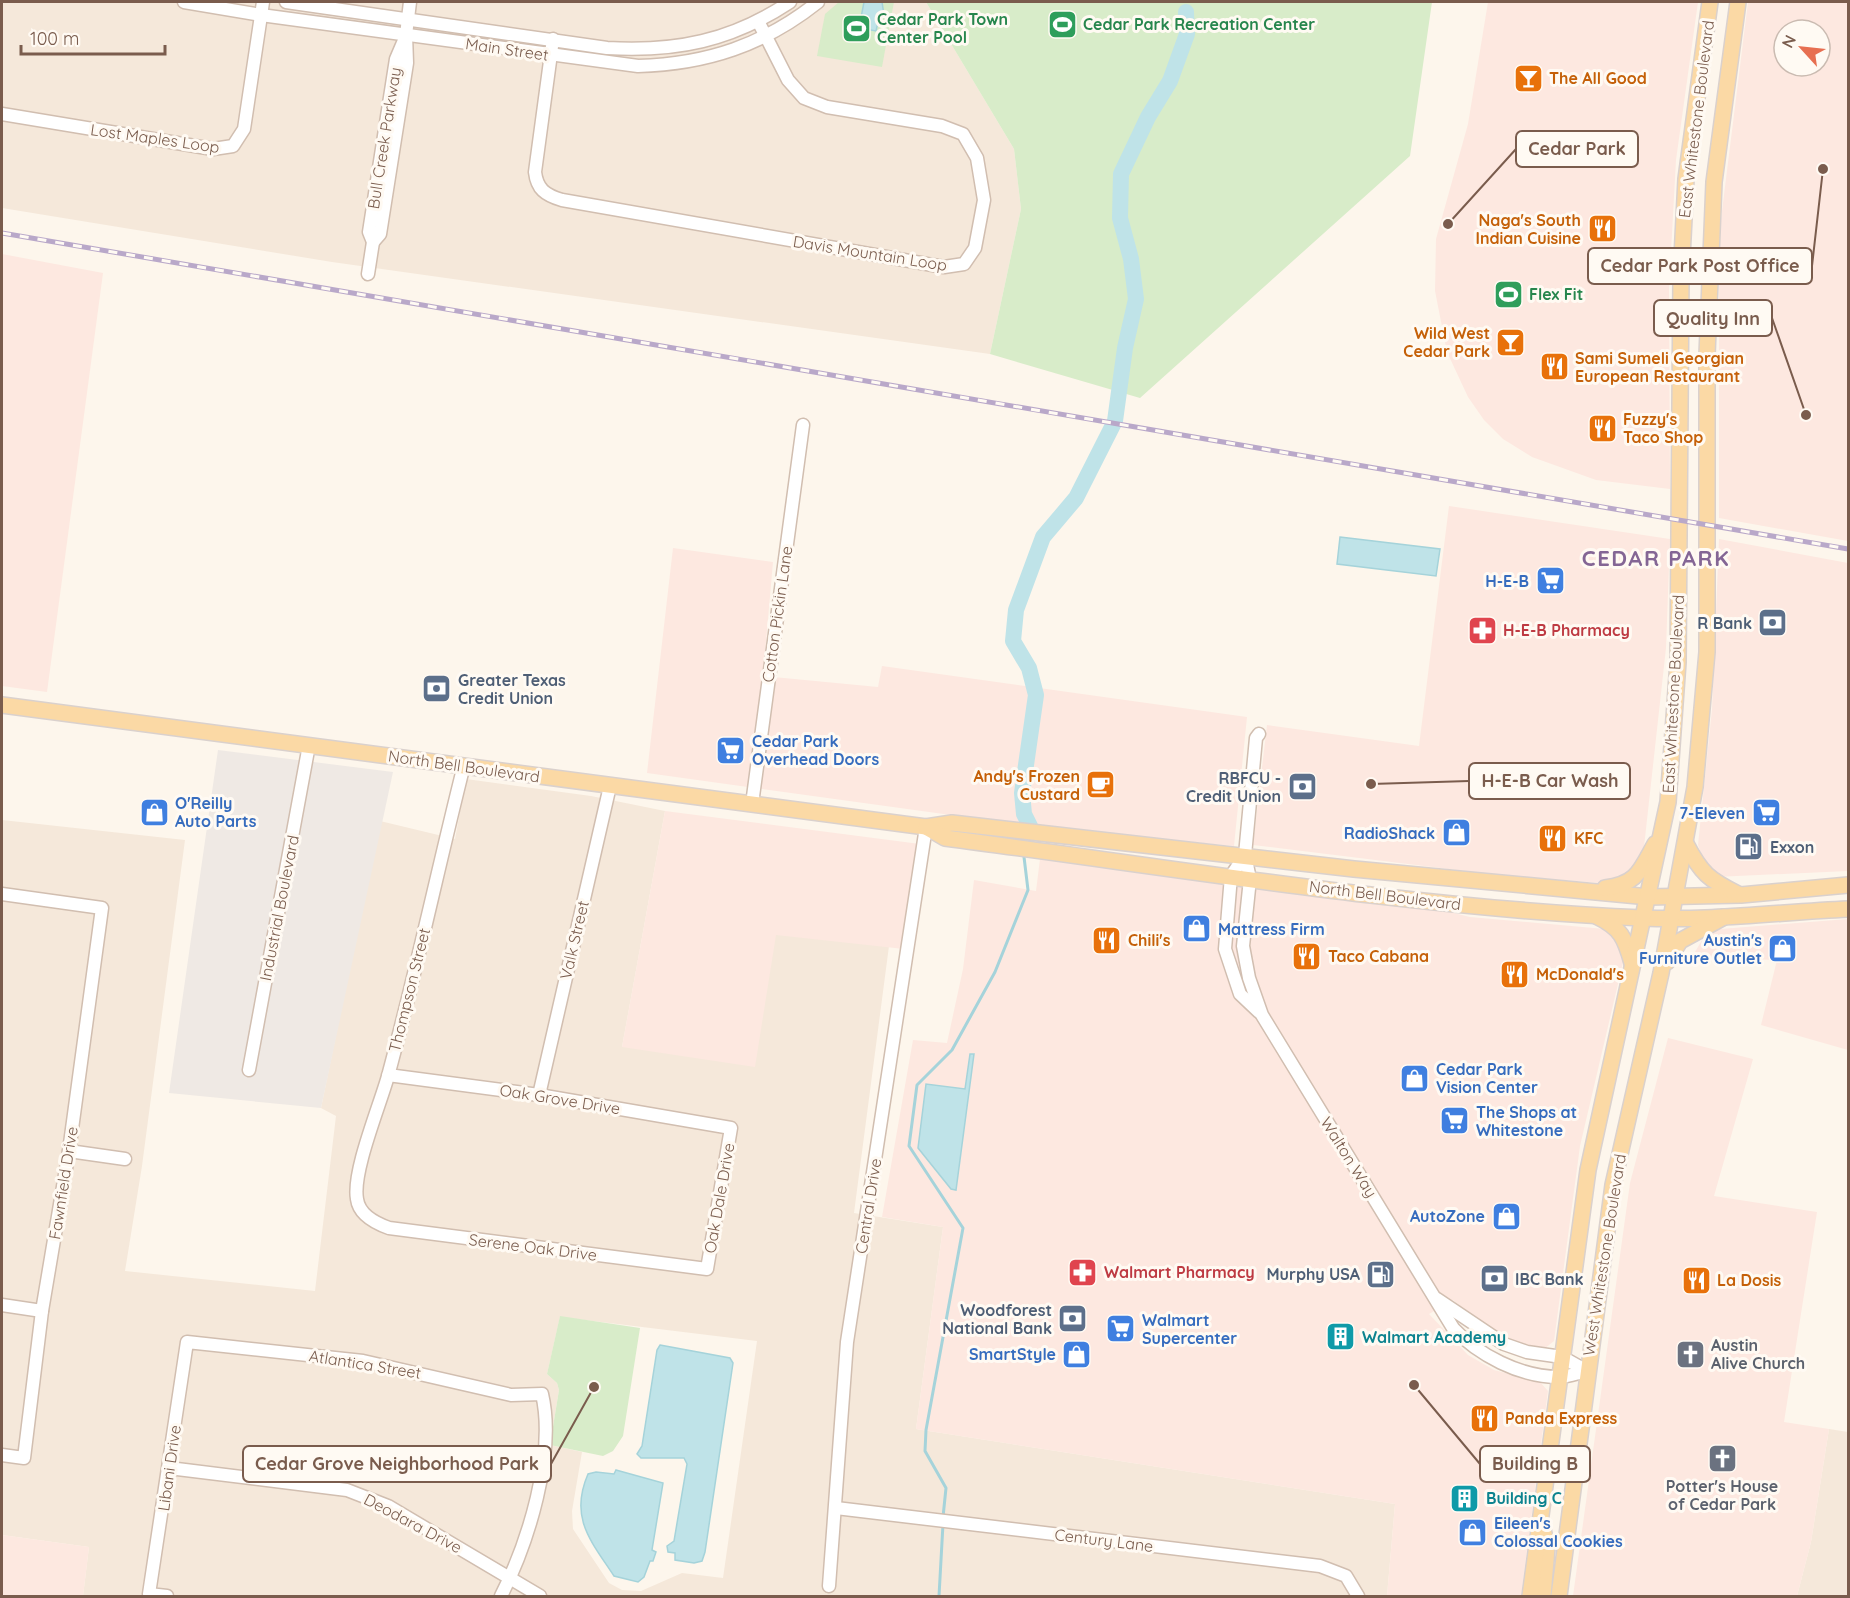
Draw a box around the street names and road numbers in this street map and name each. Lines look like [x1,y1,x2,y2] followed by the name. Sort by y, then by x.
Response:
[1674,19,1718,219] street label: East Whitestone Boulevard
[464,33,550,65] street label: Main Street
[363,66,405,210] street label: Bull Creek Parkway
[89,119,221,157] street label: Lost Maples Loop
[792,231,948,275] street label: Davis Mountain Loop
[758,545,796,683] street label: Cotton Pickin Lane
[1658,594,1688,794] street label: East Whitestone Boulevard
[387,745,541,787] street label: North Bell Boulevard
[255,834,303,982] street label: Industrial Boulevard
[1308,876,1462,914] street label: North Bell Boulevard
[555,899,593,981] street label: Valk Street
[384,926,434,1054] street label: Thompson Street
[498,1080,622,1118] street label: Oak Grove Drive
[1316,1113,1382,1201] street label: Walton Way
[44,1125,82,1241] street label: Fawnfield Drive
[699,1141,739,1255] street label: Oak Dale Drive
[1578,1153,1630,1357] street label: West Whitestone Boulevard
[851,1157,885,1255] street label: Central Drive
[468,1229,598,1265] street label: Serene Oak Drive
[308,1345,422,1383] street label: Atlantica Street
[153,1424,185,1512] street label: Libani Drive
[361,1489,465,1557] street label: Deodara Drive
[1053,1524,1155,1556] street label: Century Lane

